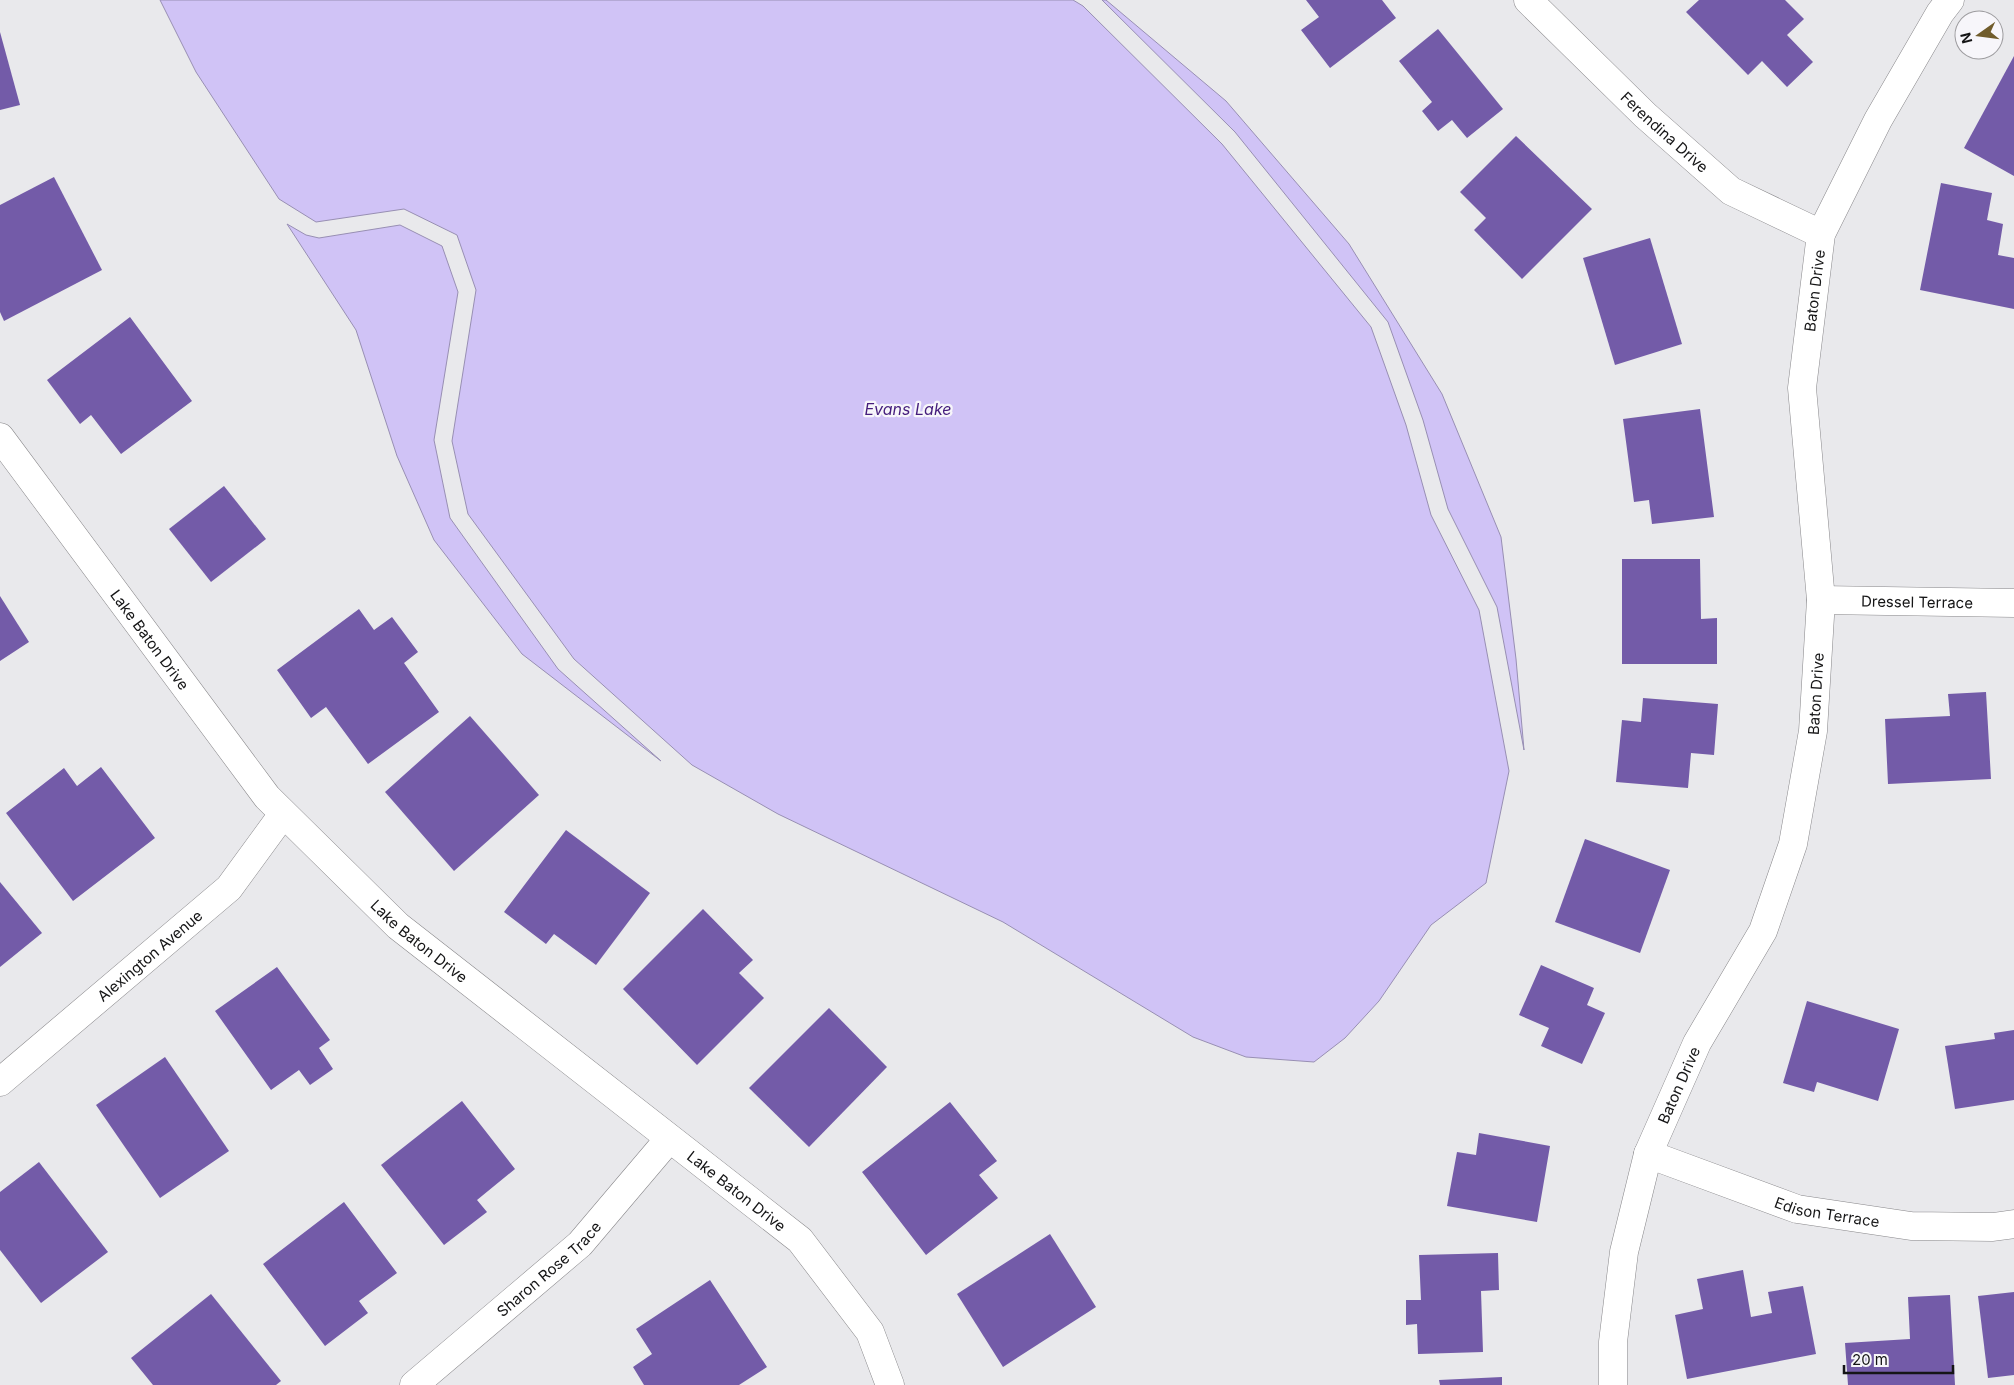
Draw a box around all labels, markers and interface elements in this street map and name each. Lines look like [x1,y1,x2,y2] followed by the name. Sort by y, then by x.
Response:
[1954,10,2004,60] north arrow
[1956,31,1975,45] text: N
[1617,87,1713,176] street label: Ferendina Drive
[1800,248,1828,333] street label: Baton Drive
[864,399,952,419] water label: Evans Lake
[107,585,194,693] street label: Lake Baton Drive
[1861,591,1973,612] street label: Dressel Terrace
[1803,652,1827,735] street label: Baton Drive
[367,895,472,986] street label: Lake Baton Drive
[93,905,206,1005] street label: Alexington Avenue
[1653,1043,1704,1127] street label: Baton Drive
[684,1146,790,1235] street label: Lake Baton Drive
[1772,1192,1881,1231] street label: Edison Terrace
[492,1217,605,1320] street label: Sharon Rose Trace
[1844,1342,1953,1374] scale bar
[1852,1350,1888,1369] text: 20 m

